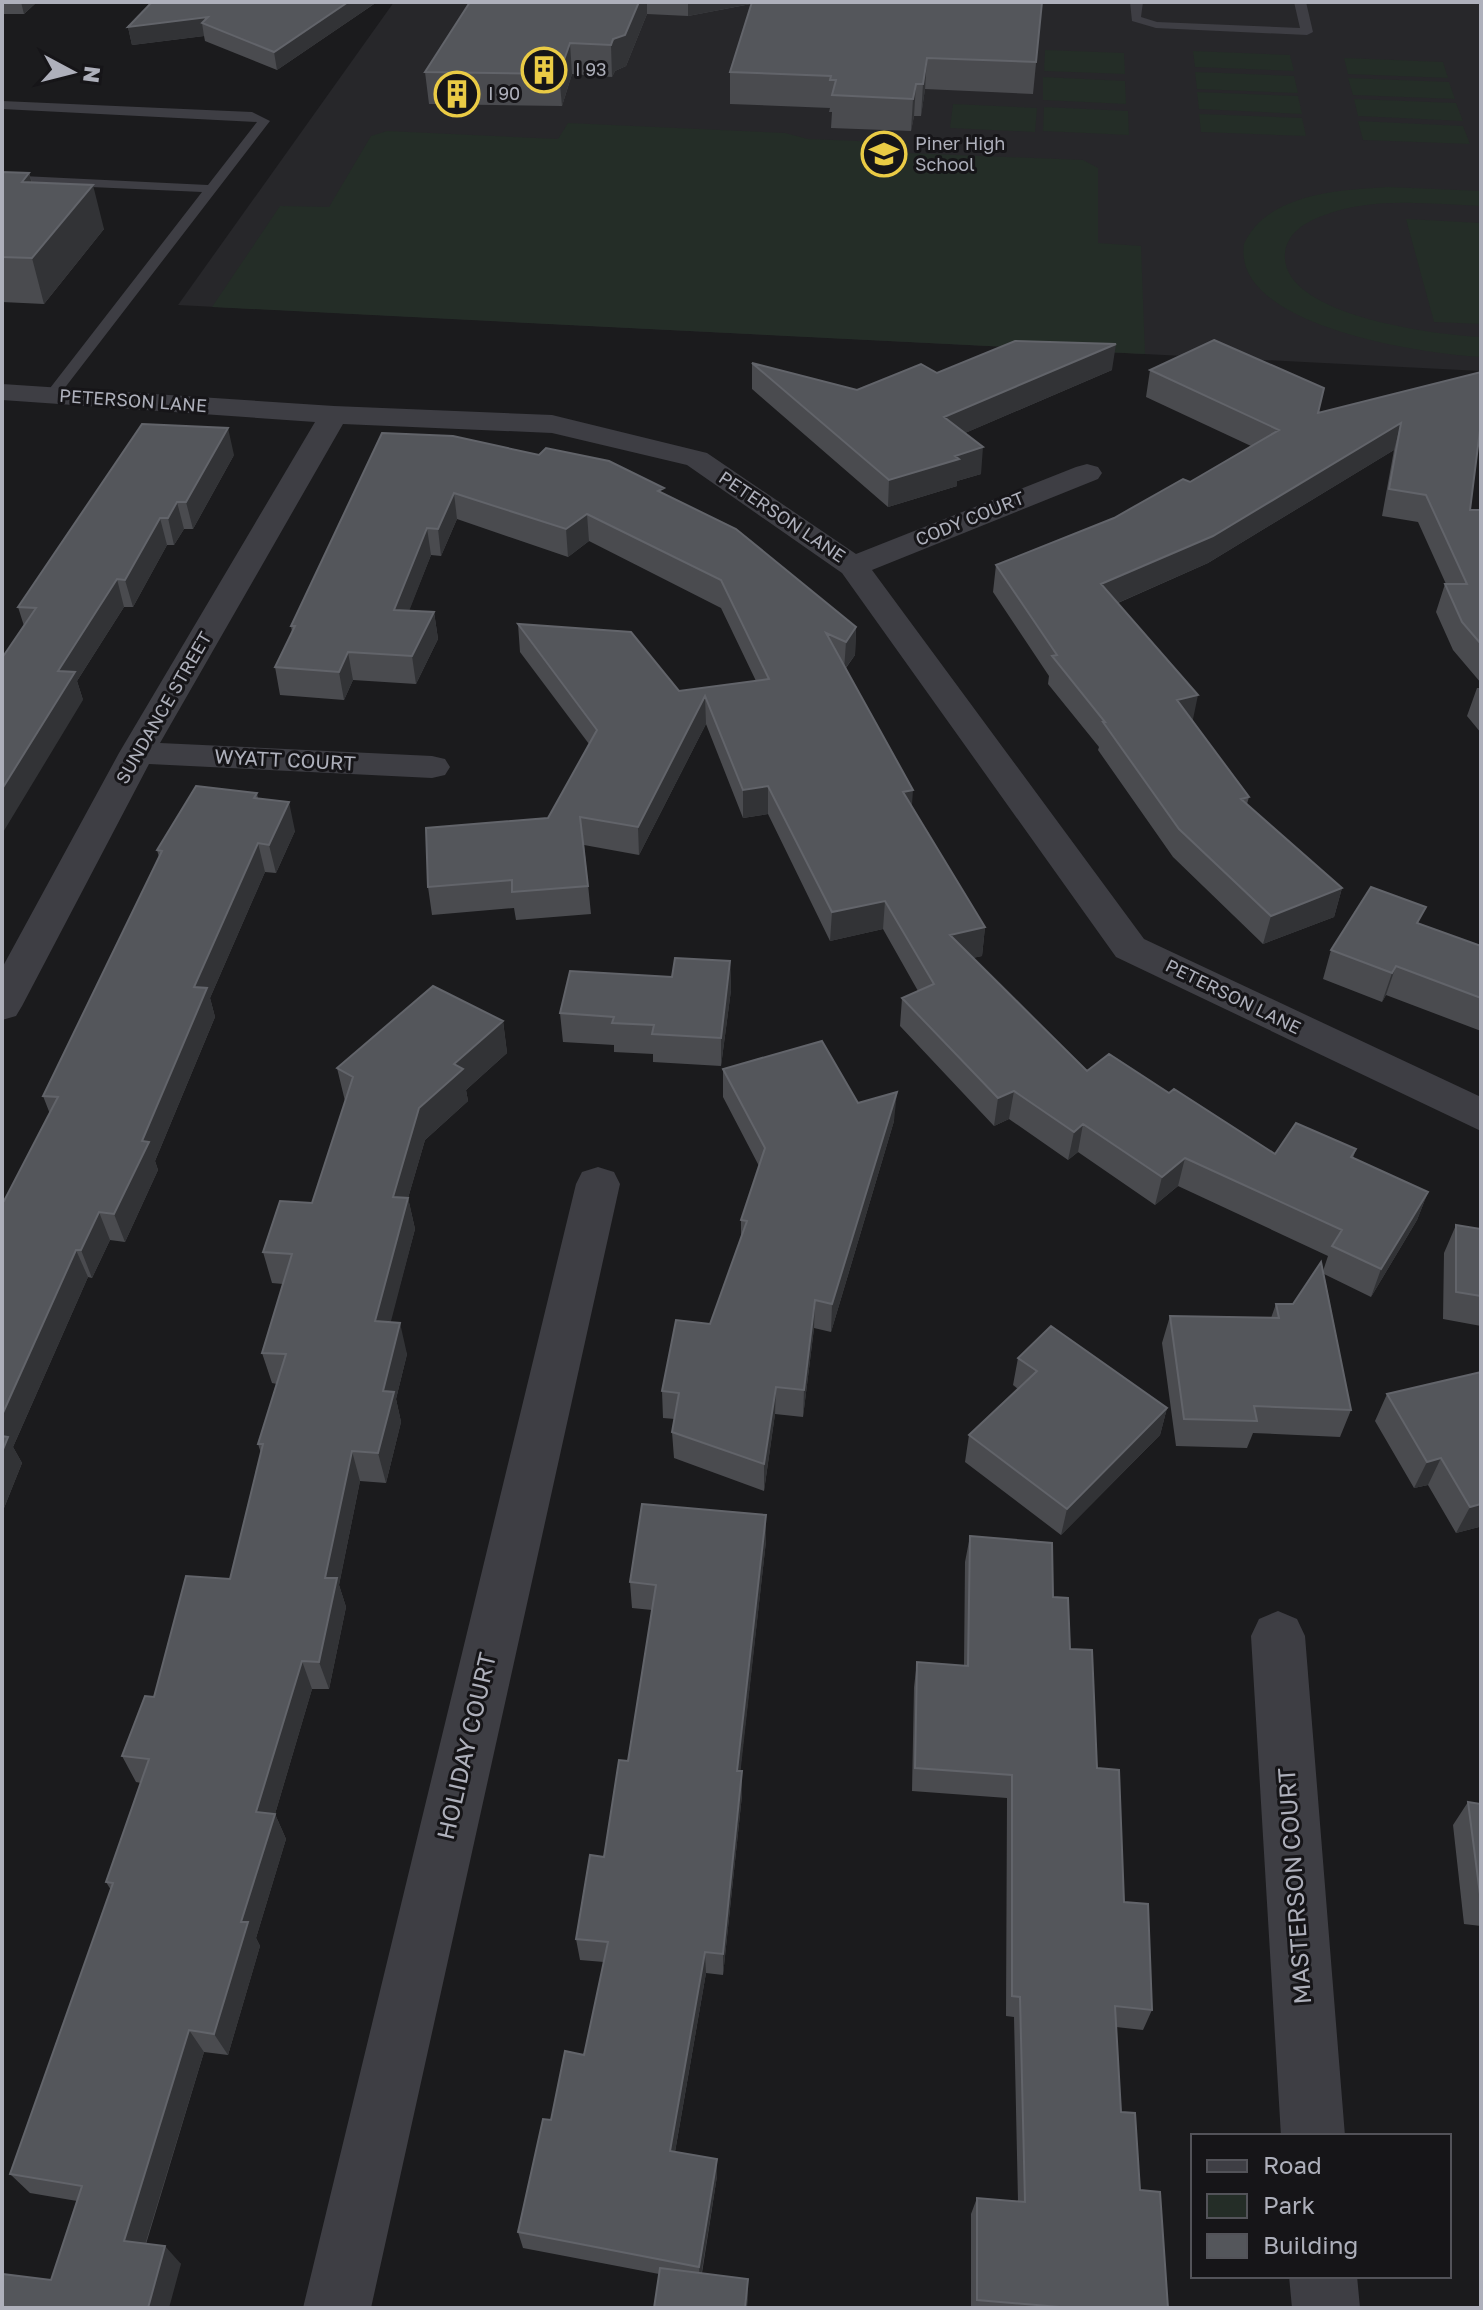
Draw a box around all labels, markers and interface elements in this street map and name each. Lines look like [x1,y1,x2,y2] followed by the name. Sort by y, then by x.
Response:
[32,32,112,112] north arrow
[520,46,568,94] building icon: I 93
[575,58,607,80] place label: I 93
[78,65,107,84] text: N
[433,70,481,118] building icon: I 90
[488,82,520,104] place label: I 90
[860,130,908,178] school or university icon: Piner High School
[915,132,1005,175] place label: Piner High School
[59,384,208,416] street label: PETERSON LANE
[715,466,850,567] street label: PETERSON LANE
[912,486,1027,550] street label: CODY COURT
[111,627,216,788] street label: SUNDANCE STREET
[214,743,356,775] street label: WYATT COURT
[1162,954,1305,1038] street label: PETERSON LANE
[430,1649,501,1842] street label: HOLIDAY COURT
[1271,1767,1316,2006] street label: MASTERSON COURT
[1191,2134,1451,2278] legend
[1263,2150,1322,2179] text: Road
[1263,2190,1315,2219] text: Park
[1263,2230,1358,2259] text: Building

